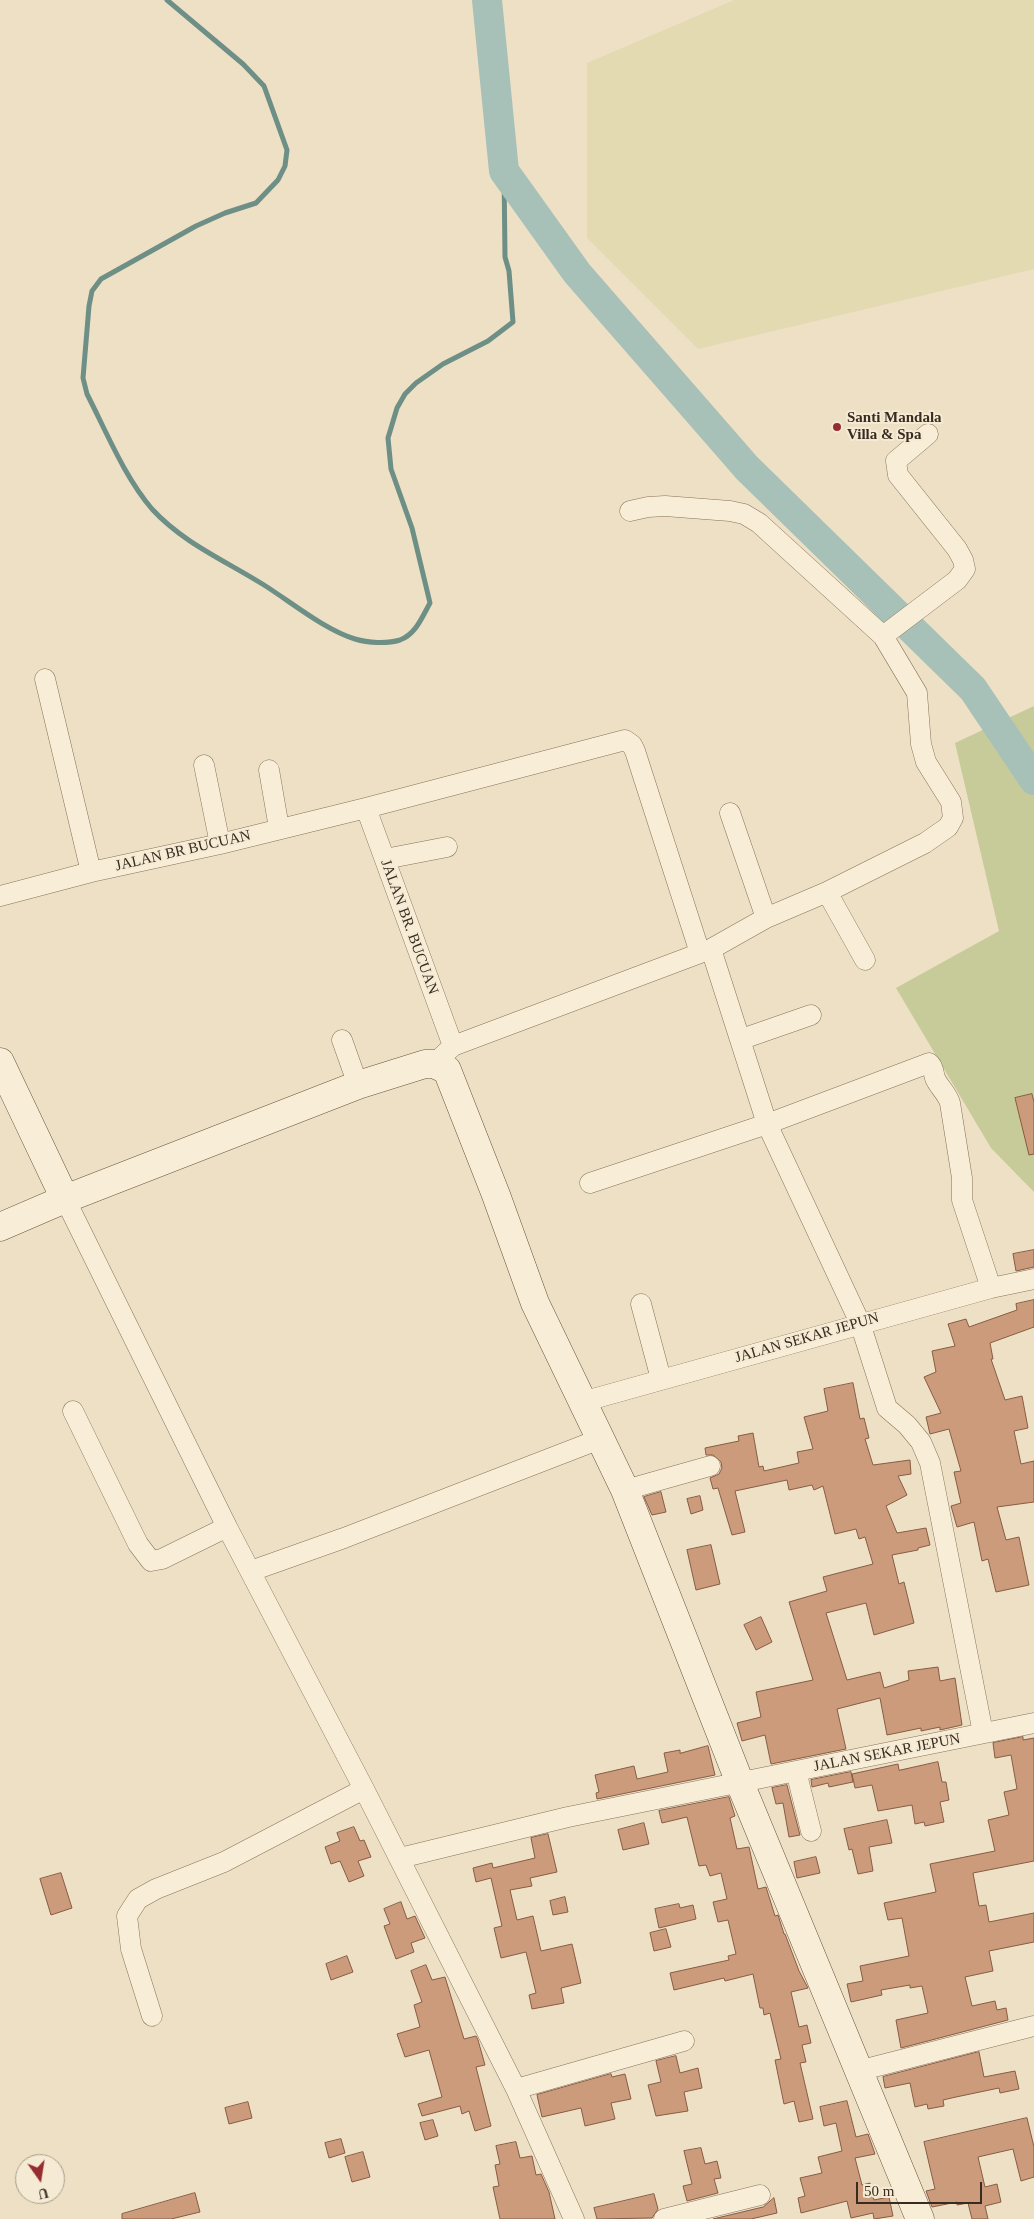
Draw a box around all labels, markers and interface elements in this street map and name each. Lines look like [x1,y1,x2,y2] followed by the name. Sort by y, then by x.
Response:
[847,409,942,444] place label: Santi Mandala Villa & Spa
[831,421,843,433] marker: Santi Mandala Villa & Spa
[114,827,252,875] street label: JALAN BR BUCUAN
[376,857,442,997] street label: JALAN BR. BUCUAN
[733,1309,881,1367] street label: JALAN SEKAR JEPUN
[812,1730,962,1776] street label: JALAN SEKAR JEPUN
[15,2154,65,2204] north arrow
[859,2172,985,2204] scale bar
[864,2183,894,2199] text: 50 m
[37,2185,50,2202] text: U

